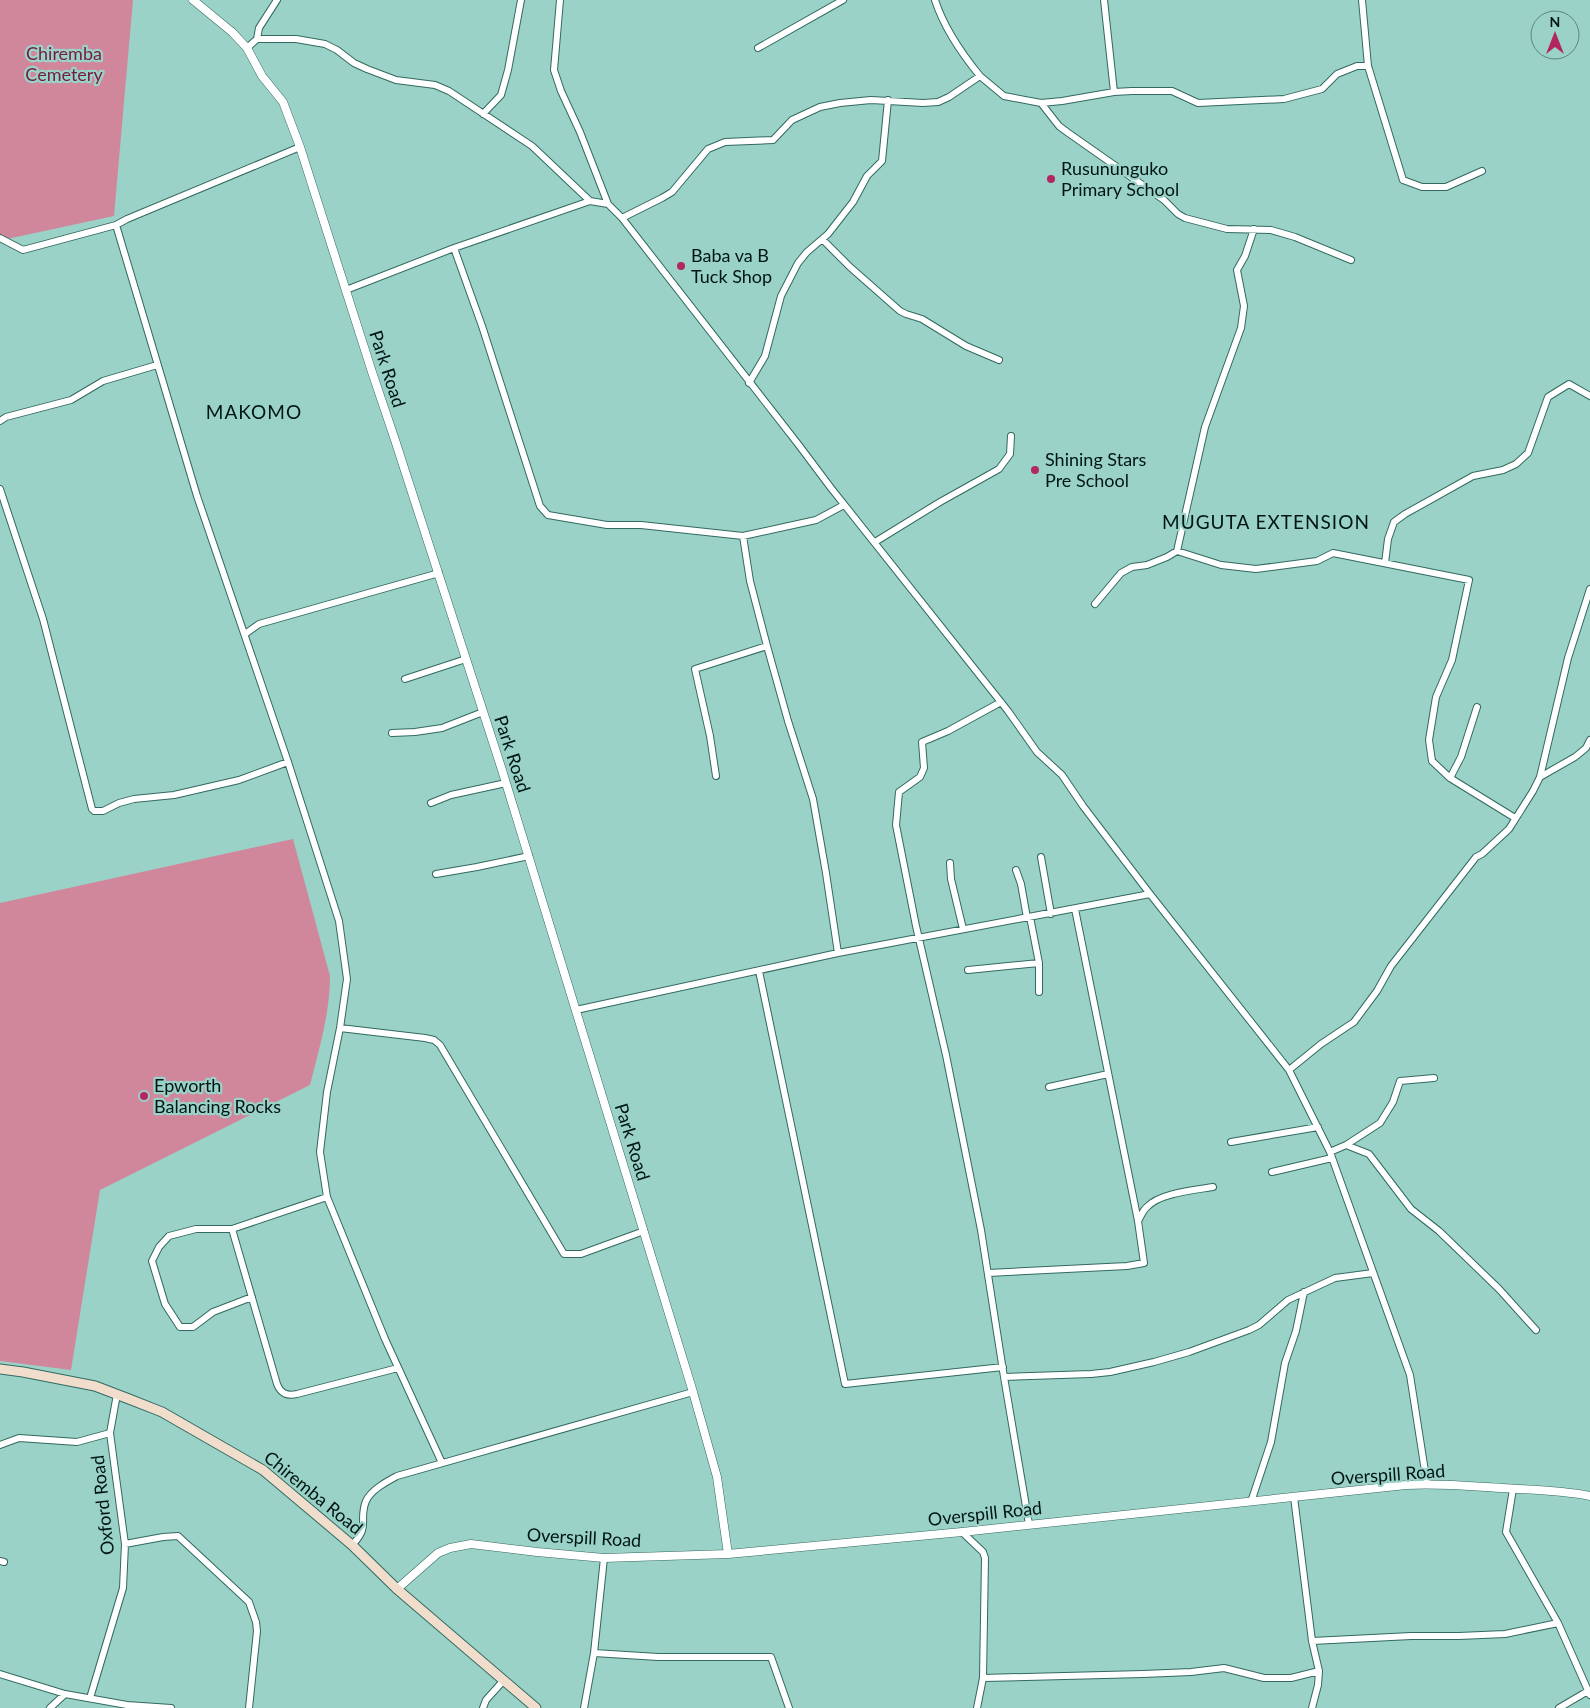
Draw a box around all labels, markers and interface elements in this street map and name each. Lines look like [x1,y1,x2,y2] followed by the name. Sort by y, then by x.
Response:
[1530,10,1580,60] north arrow
[1550,13,1560,30] text: N
[25,42,103,85] park label: Chiremba Cemetery
[1061,157,1179,200] place label: Rusununguko Primary School
[1045,173,1057,185] marker: Rusununguko Primary School
[691,244,772,287] place label: Baba va B Tuck Shop
[675,260,687,272] marker: Baba va B Tuck Shop
[365,327,411,410] street label: Park Road
[206,400,302,423] district label: MAKOMO
[1045,448,1147,491] place label: Shining Stars Pre School
[1029,464,1041,476] marker: Shining Stars Pre School
[1162,510,1370,533] district label: MUGUTA EXTENSION
[490,712,536,795] street label: Park Road
[154,1074,281,1117] place label: Epworth Balancing Rocks
[138,1090,150,1102] marker: Epworth Balancing Rocks
[611,1100,655,1183] street label: Park Road
[260,1446,367,1539] street label: Chiremba Road
[86,1454,118,1556] street label: Oxford Road
[1330,1459,1446,1489] street label: Overspill Road
[927,1496,1043,1530] street label: Overspill Road
[526,1523,642,1551] street label: Overspill Road

